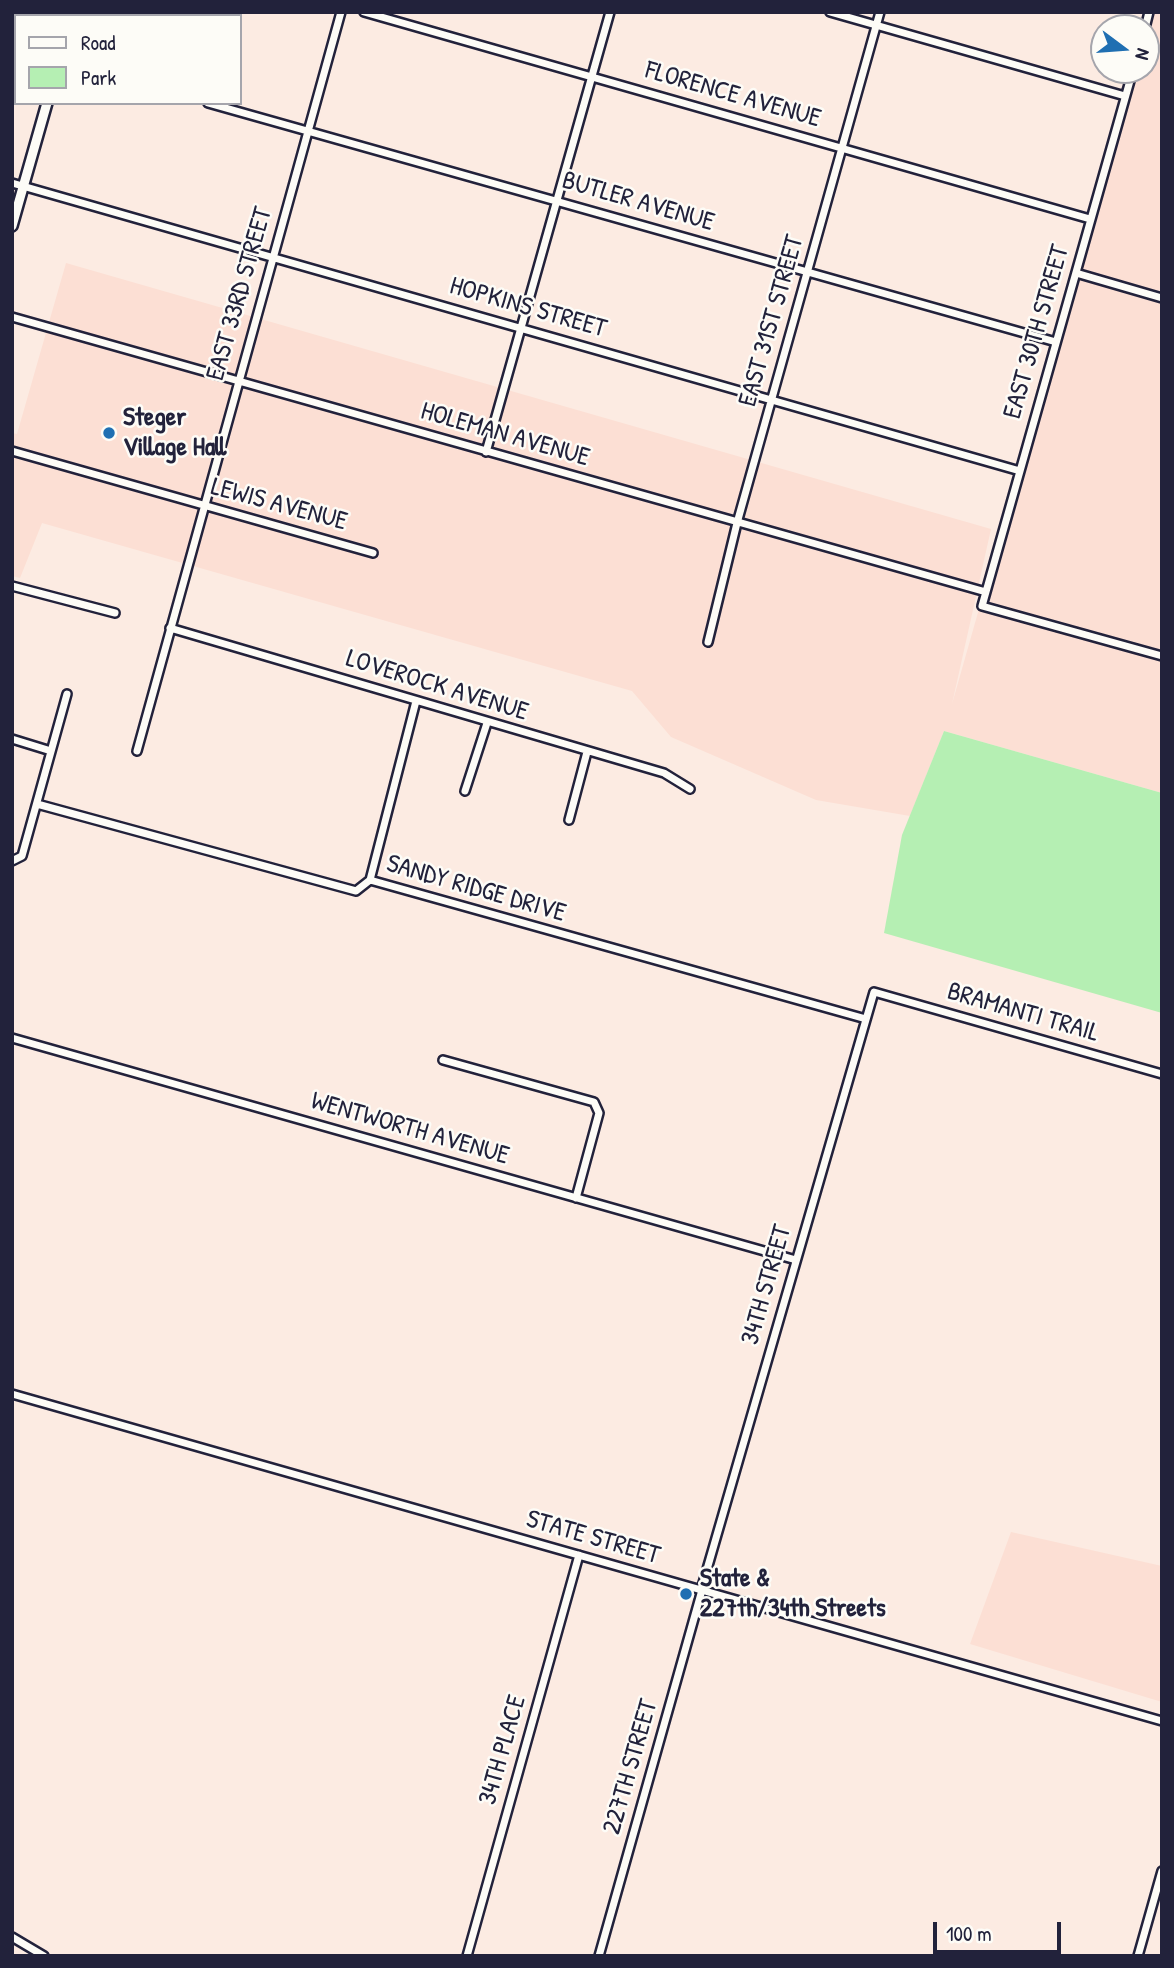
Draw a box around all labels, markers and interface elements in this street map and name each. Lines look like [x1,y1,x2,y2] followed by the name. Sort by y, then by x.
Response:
[14,14,242,105] legend
[1090,14,1160,84] north arrow
[81,28,115,57] text: Road
[1129,46,1157,63] text: N
[642,55,824,135] street label: FLORENCE AVENUE
[81,63,116,92] text: Park
[558,165,718,239] street label: BUTLER AVENUE
[200,204,280,384] street label: EAST 33RD STREET
[733,232,811,410] street label: EAST 31ST STREET
[997,242,1077,422] street label: EAST 30TH STREET
[446,271,610,345] street label: HOPKINS STREET
[417,396,593,474] street label: HOLEMAN AVENUE
[123,402,226,464] place label: Steger Village Hall
[101,425,117,441] marker: Steger Village Hall
[208,472,350,538] street label: LEWIS AVENUE
[342,643,532,729] street label: LOVEROCK AVENUE
[383,849,569,929] street label: SANDY RIDGE DRIVE
[944,976,1102,1050] street label: BRAMANTI TRAIL
[307,1086,513,1172] street label: WENTWORTH AVENUE
[735,1222,799,1348] street label: 34TH STREET
[523,1504,663,1572] street label: STATE STREET
[700,1563,886,1624] place label: State & 227th/34th Streets
[678,1586,694,1602] marker: State & 227th/34th Streets
[473,1692,533,1808] street label: 34TH PLACE
[597,1696,665,1838] street label: 227TH STREET
[936,1909,1064,1953] scale bar
[946,1919,992,1948] text: 100 m

